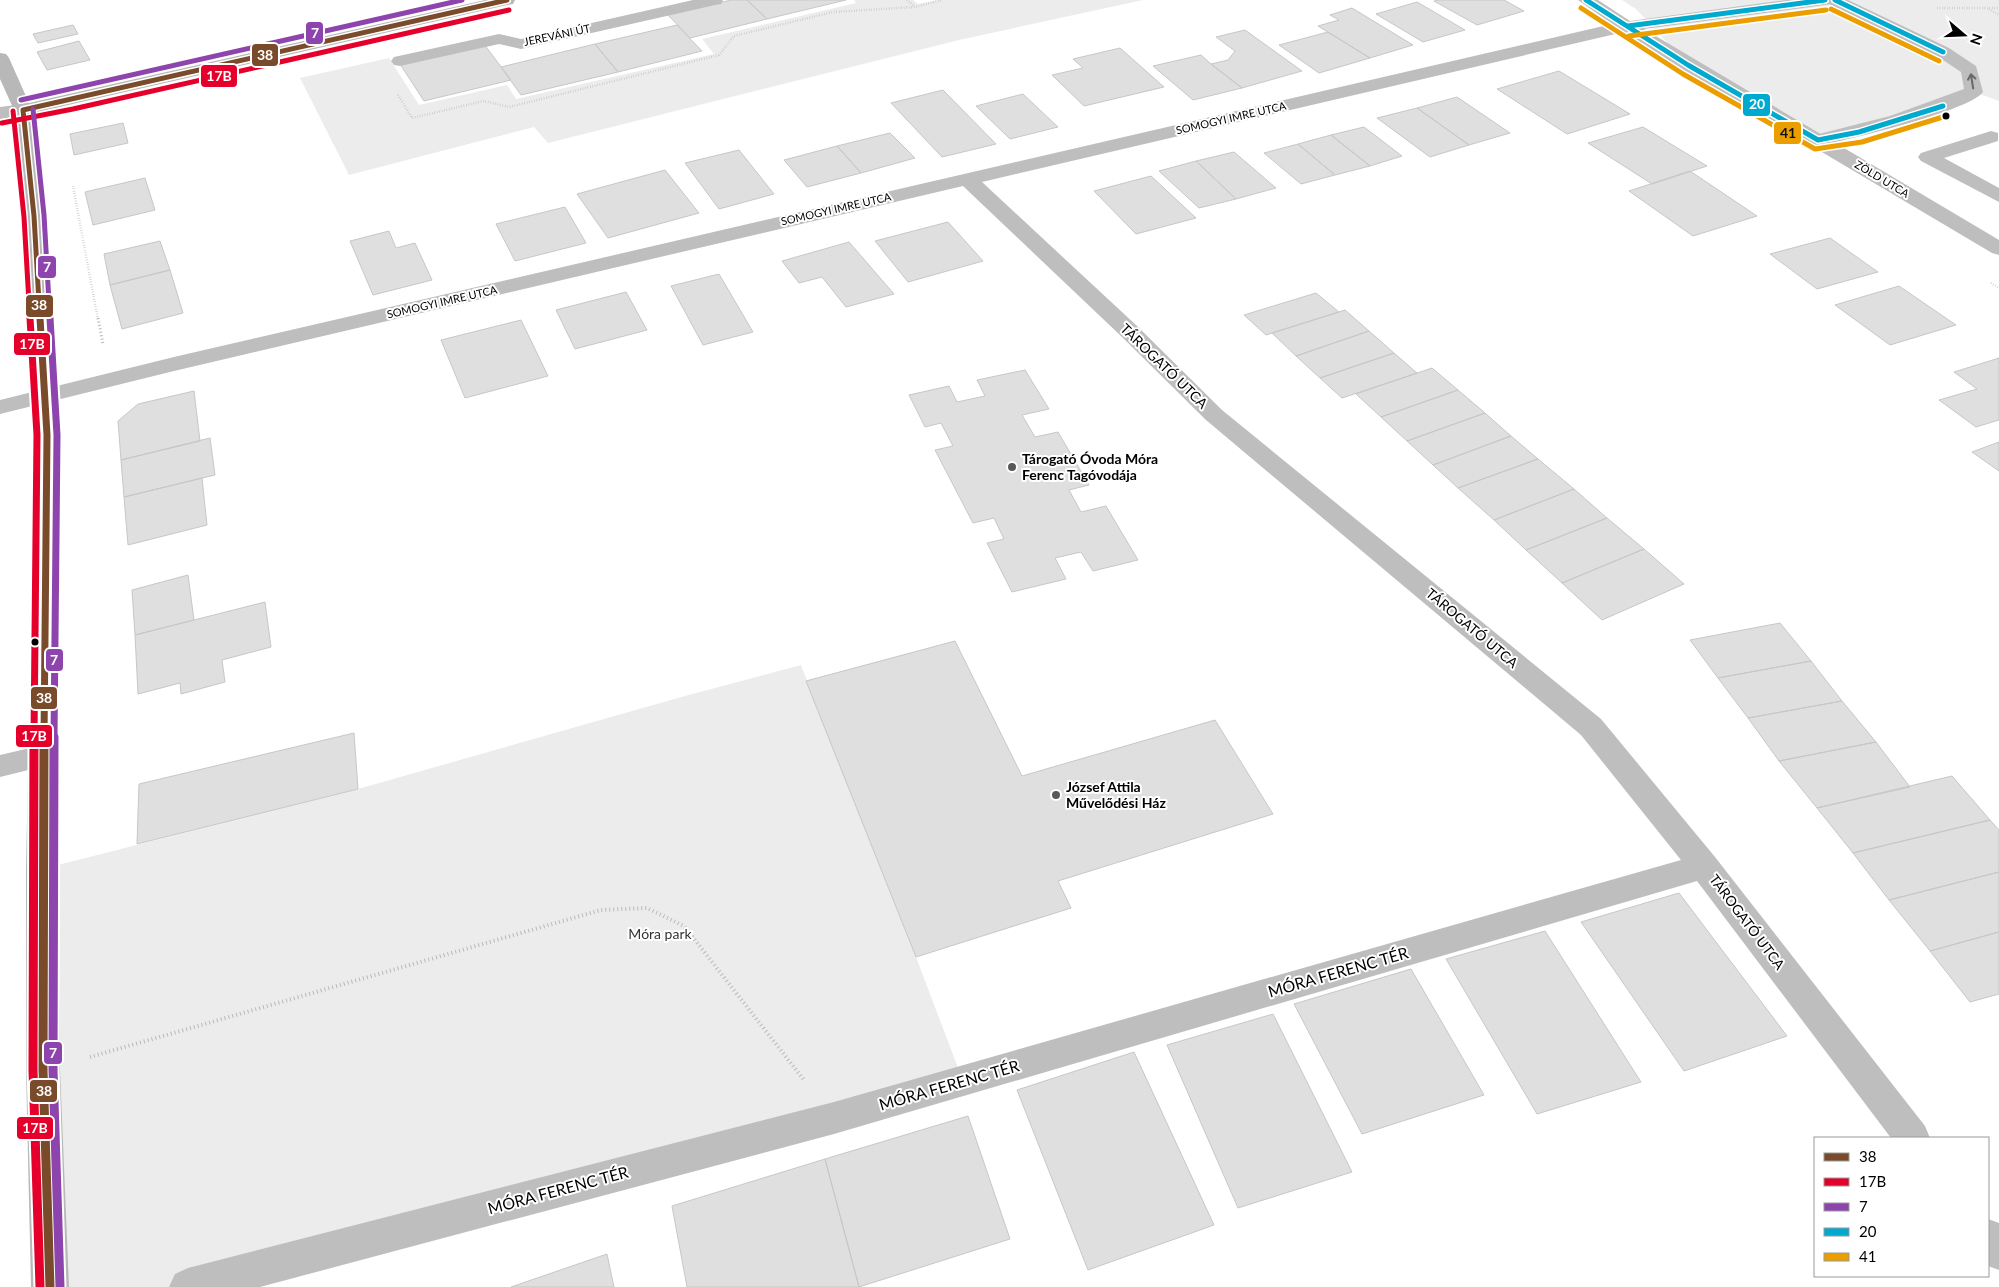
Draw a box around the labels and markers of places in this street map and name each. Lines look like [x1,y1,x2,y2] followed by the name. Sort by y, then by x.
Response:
[1941,111,1951,121] unlabelled marker
[1022,450,1158,483] place label: Tárogató Óvoda Móra Ferenc Tagóvodája
[1006,461,1018,473] marker: Tárogató Óvoda Móra Ferenc Tagóvodája
[30,637,40,647] unlabelled marker
[1066,778,1166,811] place label: József Attila Művelődési Ház
[1050,789,1062,801] marker: József Attila Művelődési Ház

